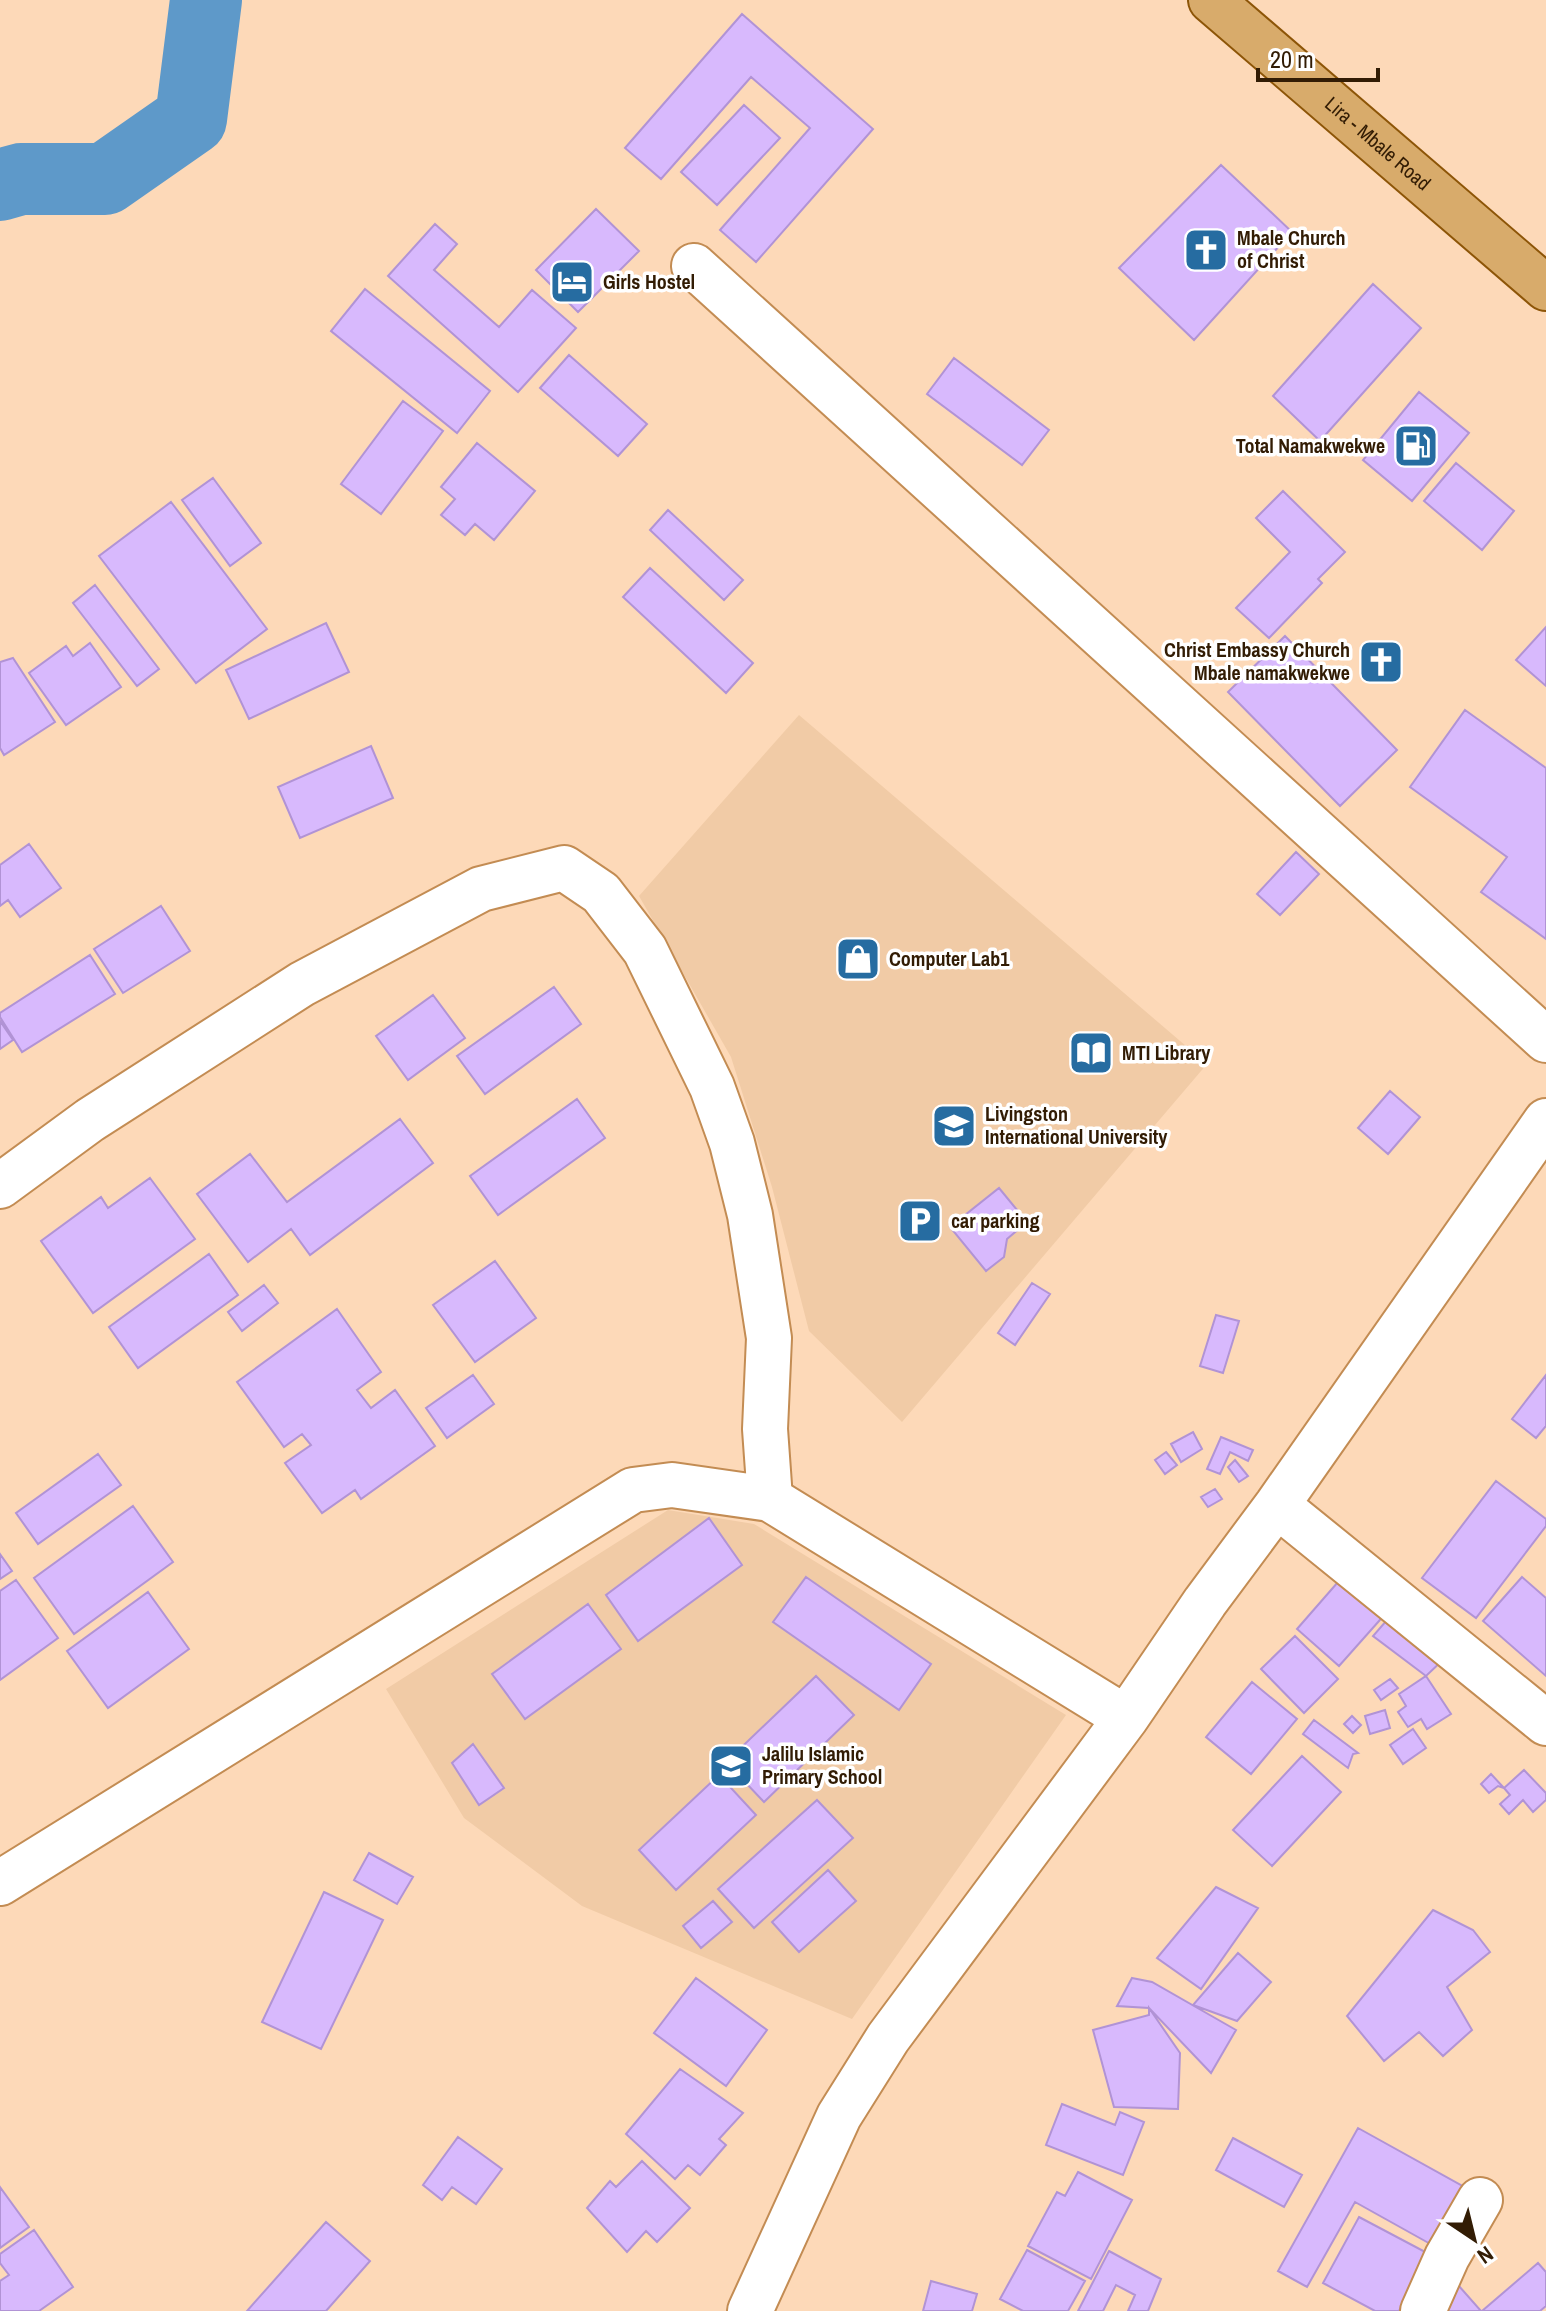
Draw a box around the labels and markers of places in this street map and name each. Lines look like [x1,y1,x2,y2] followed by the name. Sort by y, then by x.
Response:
[1237,224,1345,274] place label: Mbale Church of Christ
[1182,226,1230,274] church icon: Mbale Church of Christ
[548,258,596,306] hotel icon: Girls Hostel
[603,268,695,295] place label: Girls Hostel
[1392,422,1440,470] fuel station icon: Total Namakwekwe
[1236,432,1385,459] place label: Total Namakwekwe
[1164,636,1350,686] place label: Christ Embassy Church Mbale namakwekwe
[1357,638,1405,686] church icon: Christ Embassy Church Mbale namakwekwe
[834,935,882,983] shop icon: Computer Lab1
[889,945,1010,972] place label: Computer Lab1
[1067,1029,1115,1077] library icon: MTI Library
[1122,1039,1211,1066] place label: MTI Library
[985,1100,1168,1150] place label: Livingston International University
[930,1102,978,1150] school or university icon: Livingston International University
[896,1197,944,1245] parking icon: car parking
[951,1207,1039,1234] place label: car parking
[762,1740,882,1790] place label: Jalilu Islamic Primary School
[707,1742,755,1790] school or university icon: Jalilu Islamic Primary School

